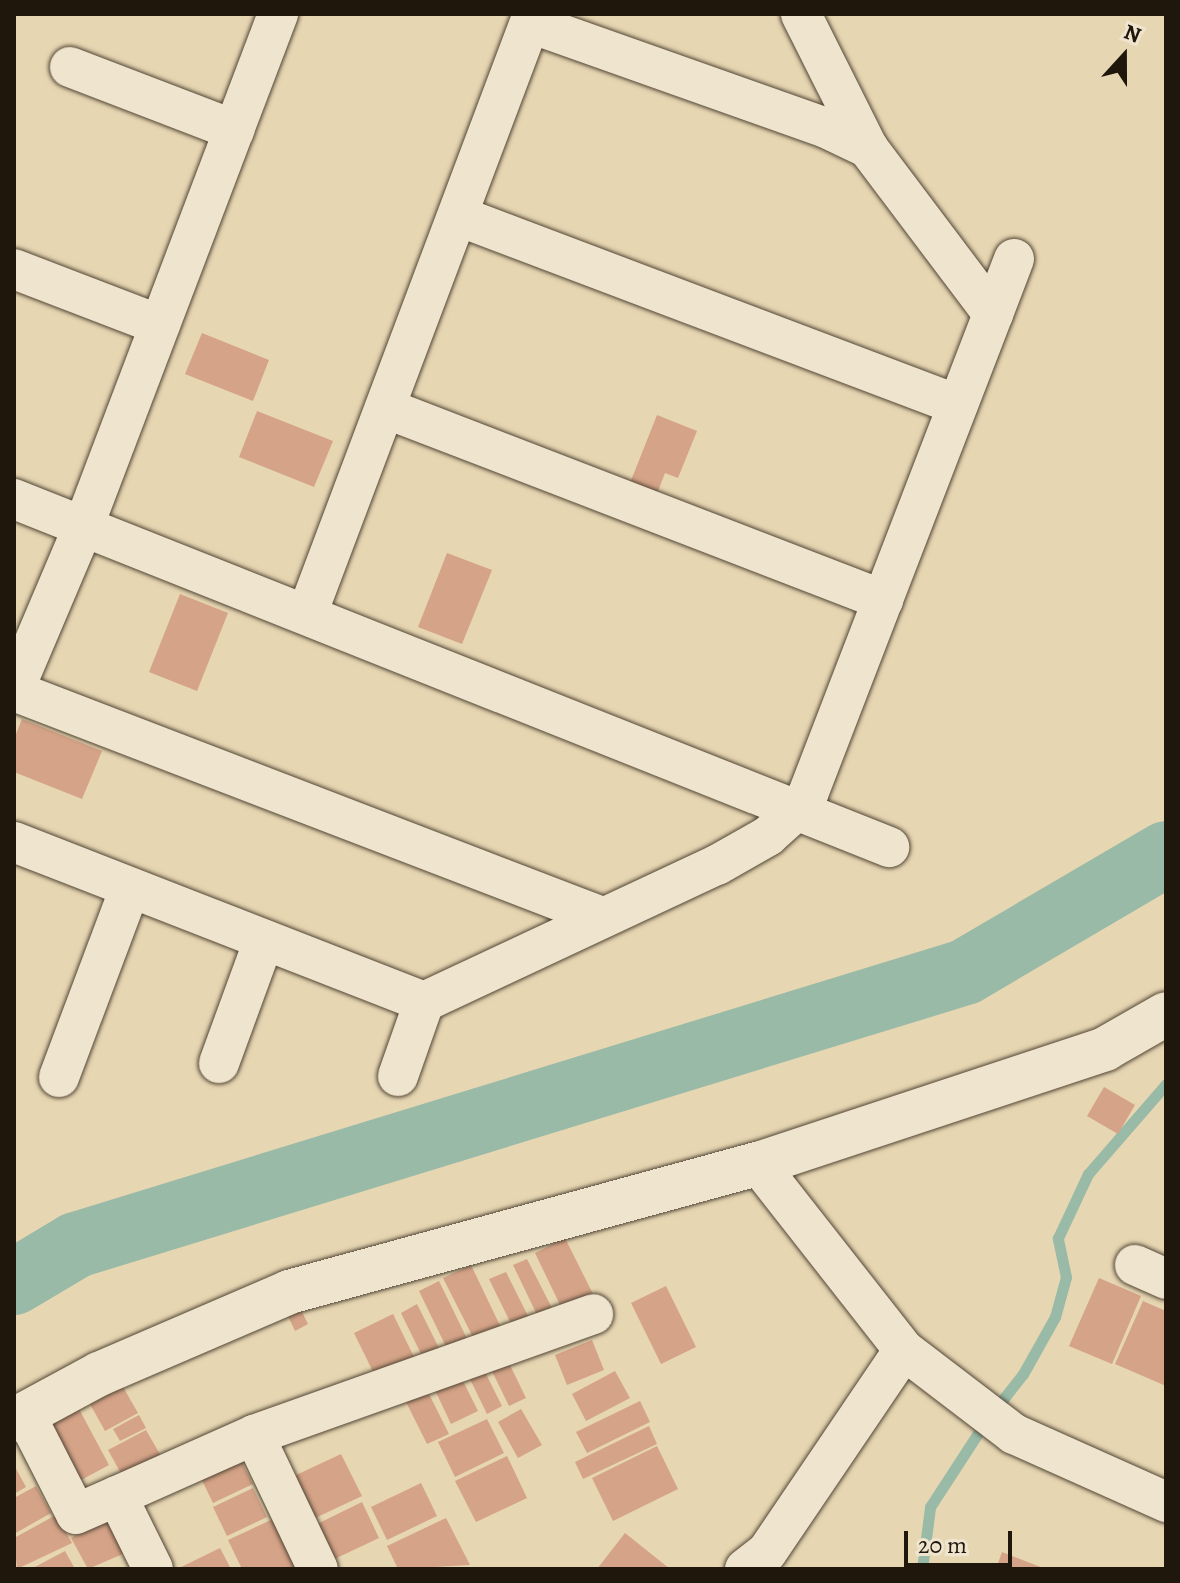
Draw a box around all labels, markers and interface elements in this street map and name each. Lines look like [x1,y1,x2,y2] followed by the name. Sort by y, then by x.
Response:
[1084,16,1164,96] north arrow
[1120,17,1145,50] text: N
[908,1515,1016,1565] scale bar
[918,1529,967,1561] text: 20 m

